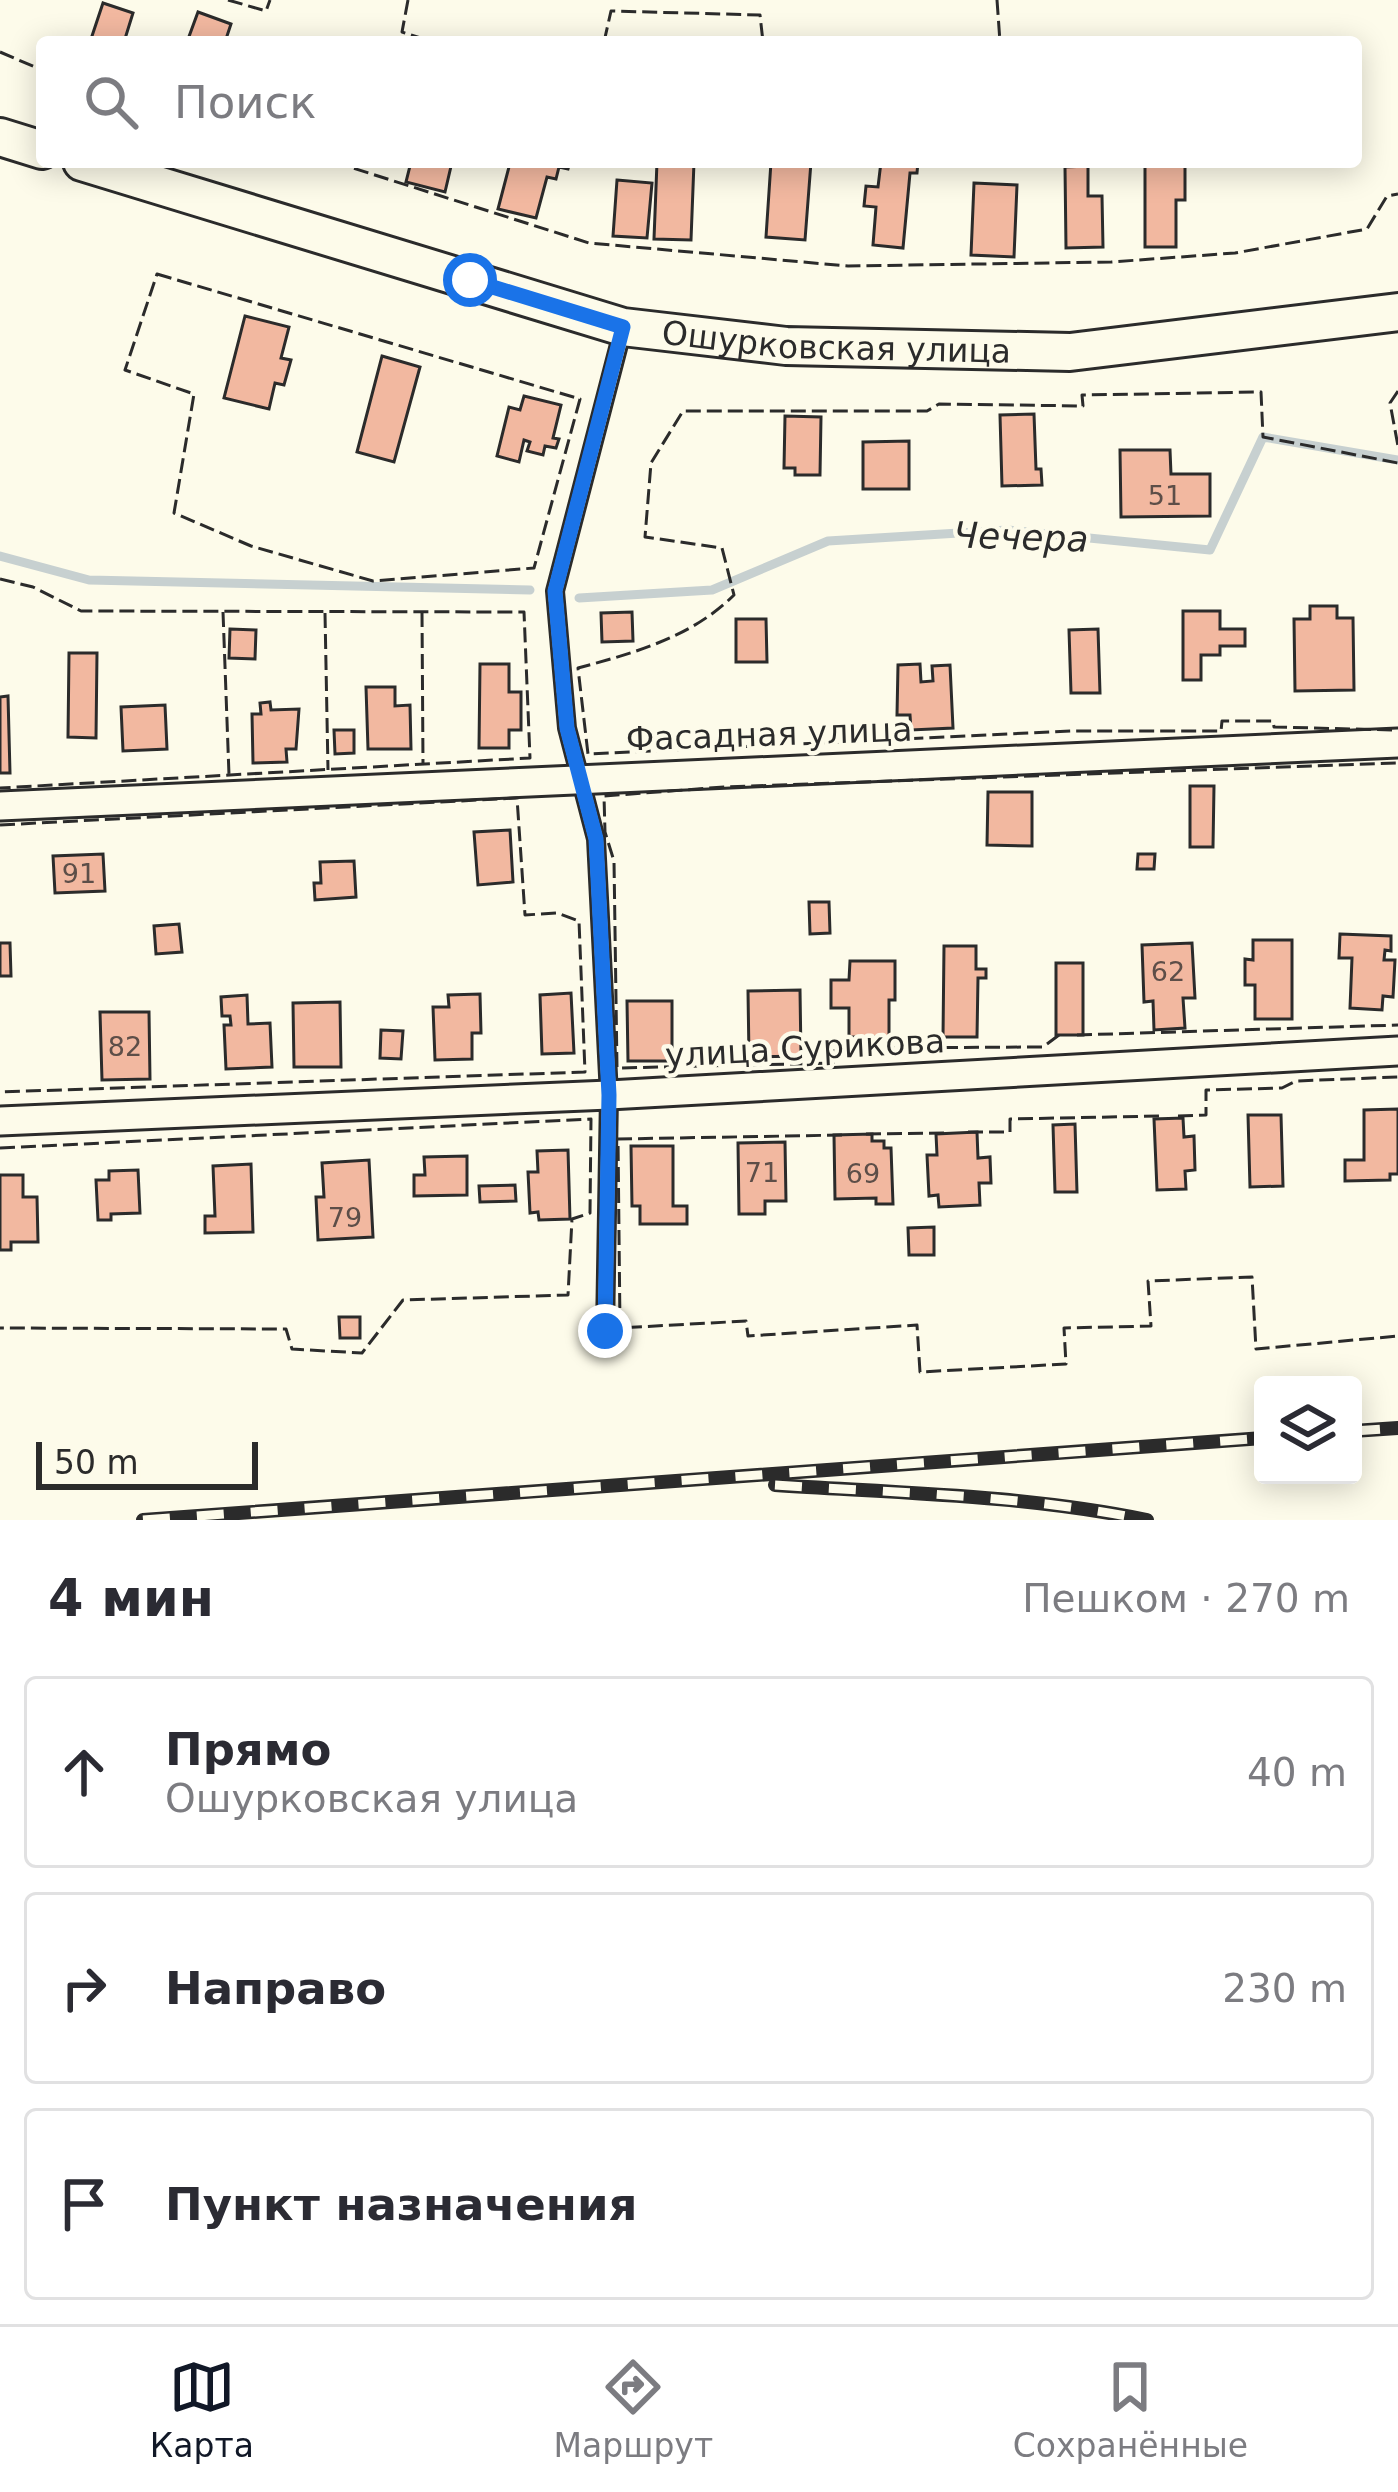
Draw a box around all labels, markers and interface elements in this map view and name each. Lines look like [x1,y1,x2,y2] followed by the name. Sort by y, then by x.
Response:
[36,36,1362,168] search box
[78,69,144,135] icon: search
[174,76,317,129] text: Поиск
[443,253,497,307] route start
[660,312,1012,370] street label: Ошурковская улица
[1148,480,1182,511] house number: 51
[953,514,1089,560] water label: Чечера
[625,710,913,758] street label: Фасадная улица
[62,858,96,889] house number: 91
[1151,956,1185,987] house number: 62
[664,1021,946,1075] street label: улица Сурикова
[108,1031,142,1062] house number: 82
[745,1157,779,1188] house number: 71
[846,1158,880,1189] house number: 69
[328,1202,362,1233] house number: 79
[578,1304,632,1358] route end
[1254,1376,1362,1484] map controls
[1254,1376,1362,1484] button: layers
[36,1436,258,1489] scale bar
[54,1443,139,1482] text: 50 m
[48,1569,214,1628] text: 4 мин
[1022,1576,1350,1621] text: Пешком · 270 m
[165,1723,331,1776] text: Прямо
[51,1739,117,1805] icon: ahead
[1247,1750,1347,1795] text: 40 m
[165,1776,578,1821] text: Ошурковская улица
[51,1955,117,2021] icon: right
[165,1962,386,2015] text: Направо
[1222,1966,1347,2011] text: 230 m
[51,2171,117,2237] icon: arrive
[165,2178,637,2231] text: Пункт назначения
[150,2354,254,2465] tab: Карта
[554,2354,713,2465] tab: Маршрут
[1013,2354,1248,2465] tab: Сохранённые

